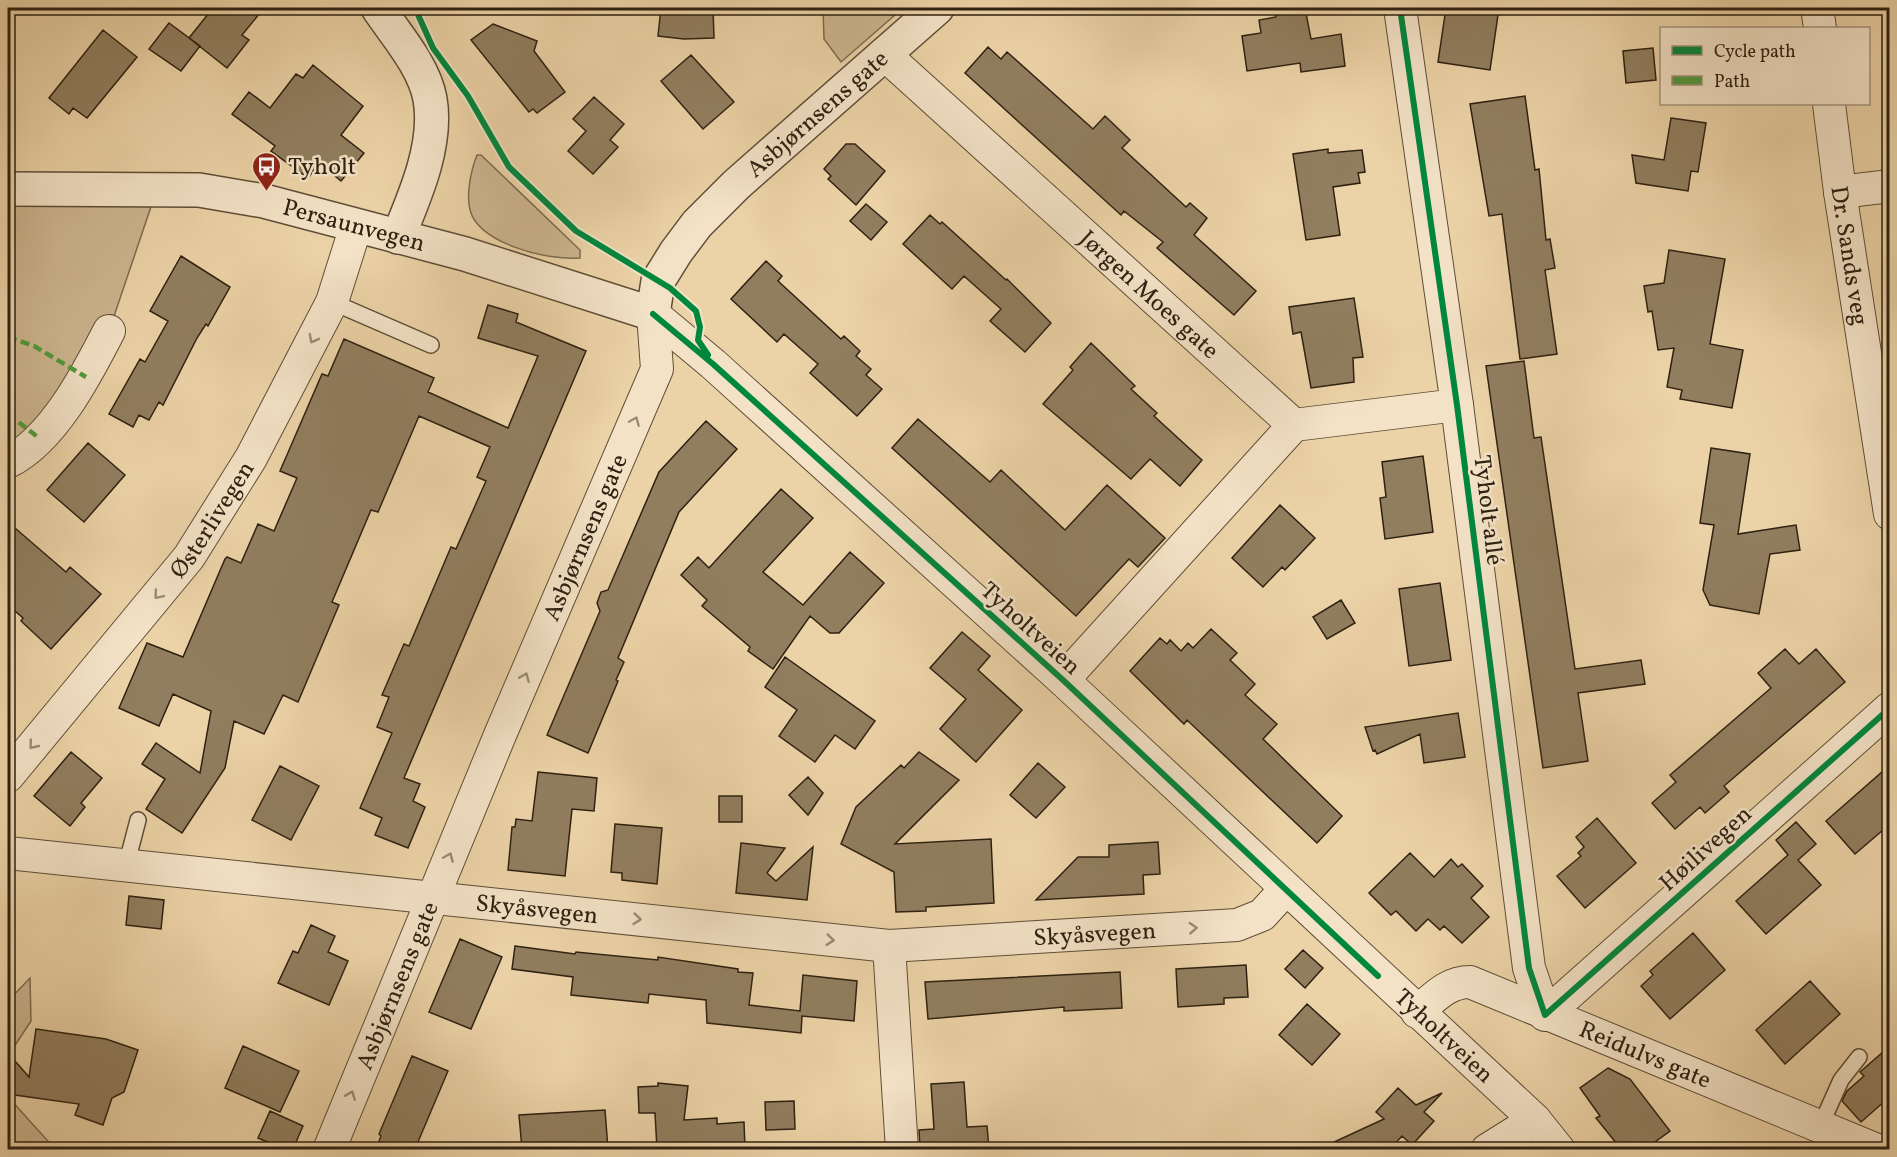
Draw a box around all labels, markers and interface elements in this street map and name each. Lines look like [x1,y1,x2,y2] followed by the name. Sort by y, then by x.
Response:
[1660,27,1870,105] legend
[1714,40,1796,65] text: Cycle path
[740,43,897,187] street label: Asbjørnsens gate
[1714,70,1750,95] text: Path
[251,150,283,192] bus stop icon: Tyholt
[288,151,356,185] place label: Tyholt
[1820,184,1875,328] street label: Dr. Sands veg
[279,192,428,262] street label: Persaunvegen
[1071,223,1226,368] street label: Jørgen Moes gate
[309,333,320,343] one-way arrow
[628,416,640,427] one-way arrow
[536,449,638,627] street label: Asbjørnsens gate
[1463,453,1511,567] street label: Tyholt allé
[163,455,264,587] street label: Østerlivegen
[972,575,1087,684] street label: Tyholtveien
[154,588,165,599] one-way arrow
[518,673,530,684] one-way arrow
[29,738,40,749] one-way arrow
[1653,799,1760,900] street label: Høilivegen
[442,852,454,863] one-way arrow
[474,887,600,934] street label: Skyåsvegen
[349,897,448,1075] street label: Asbjørnsens gate
[632,912,641,924] one-way arrow
[1032,915,1157,956] street label: Skyåsvegen
[1188,922,1197,935] one-way arrow
[826,933,835,945] one-way arrow
[1386,982,1500,1092] street label: Tyholtveien
[1573,1014,1716,1099] street label: Reidulvs gate
[344,1091,356,1102] one-way arrow

